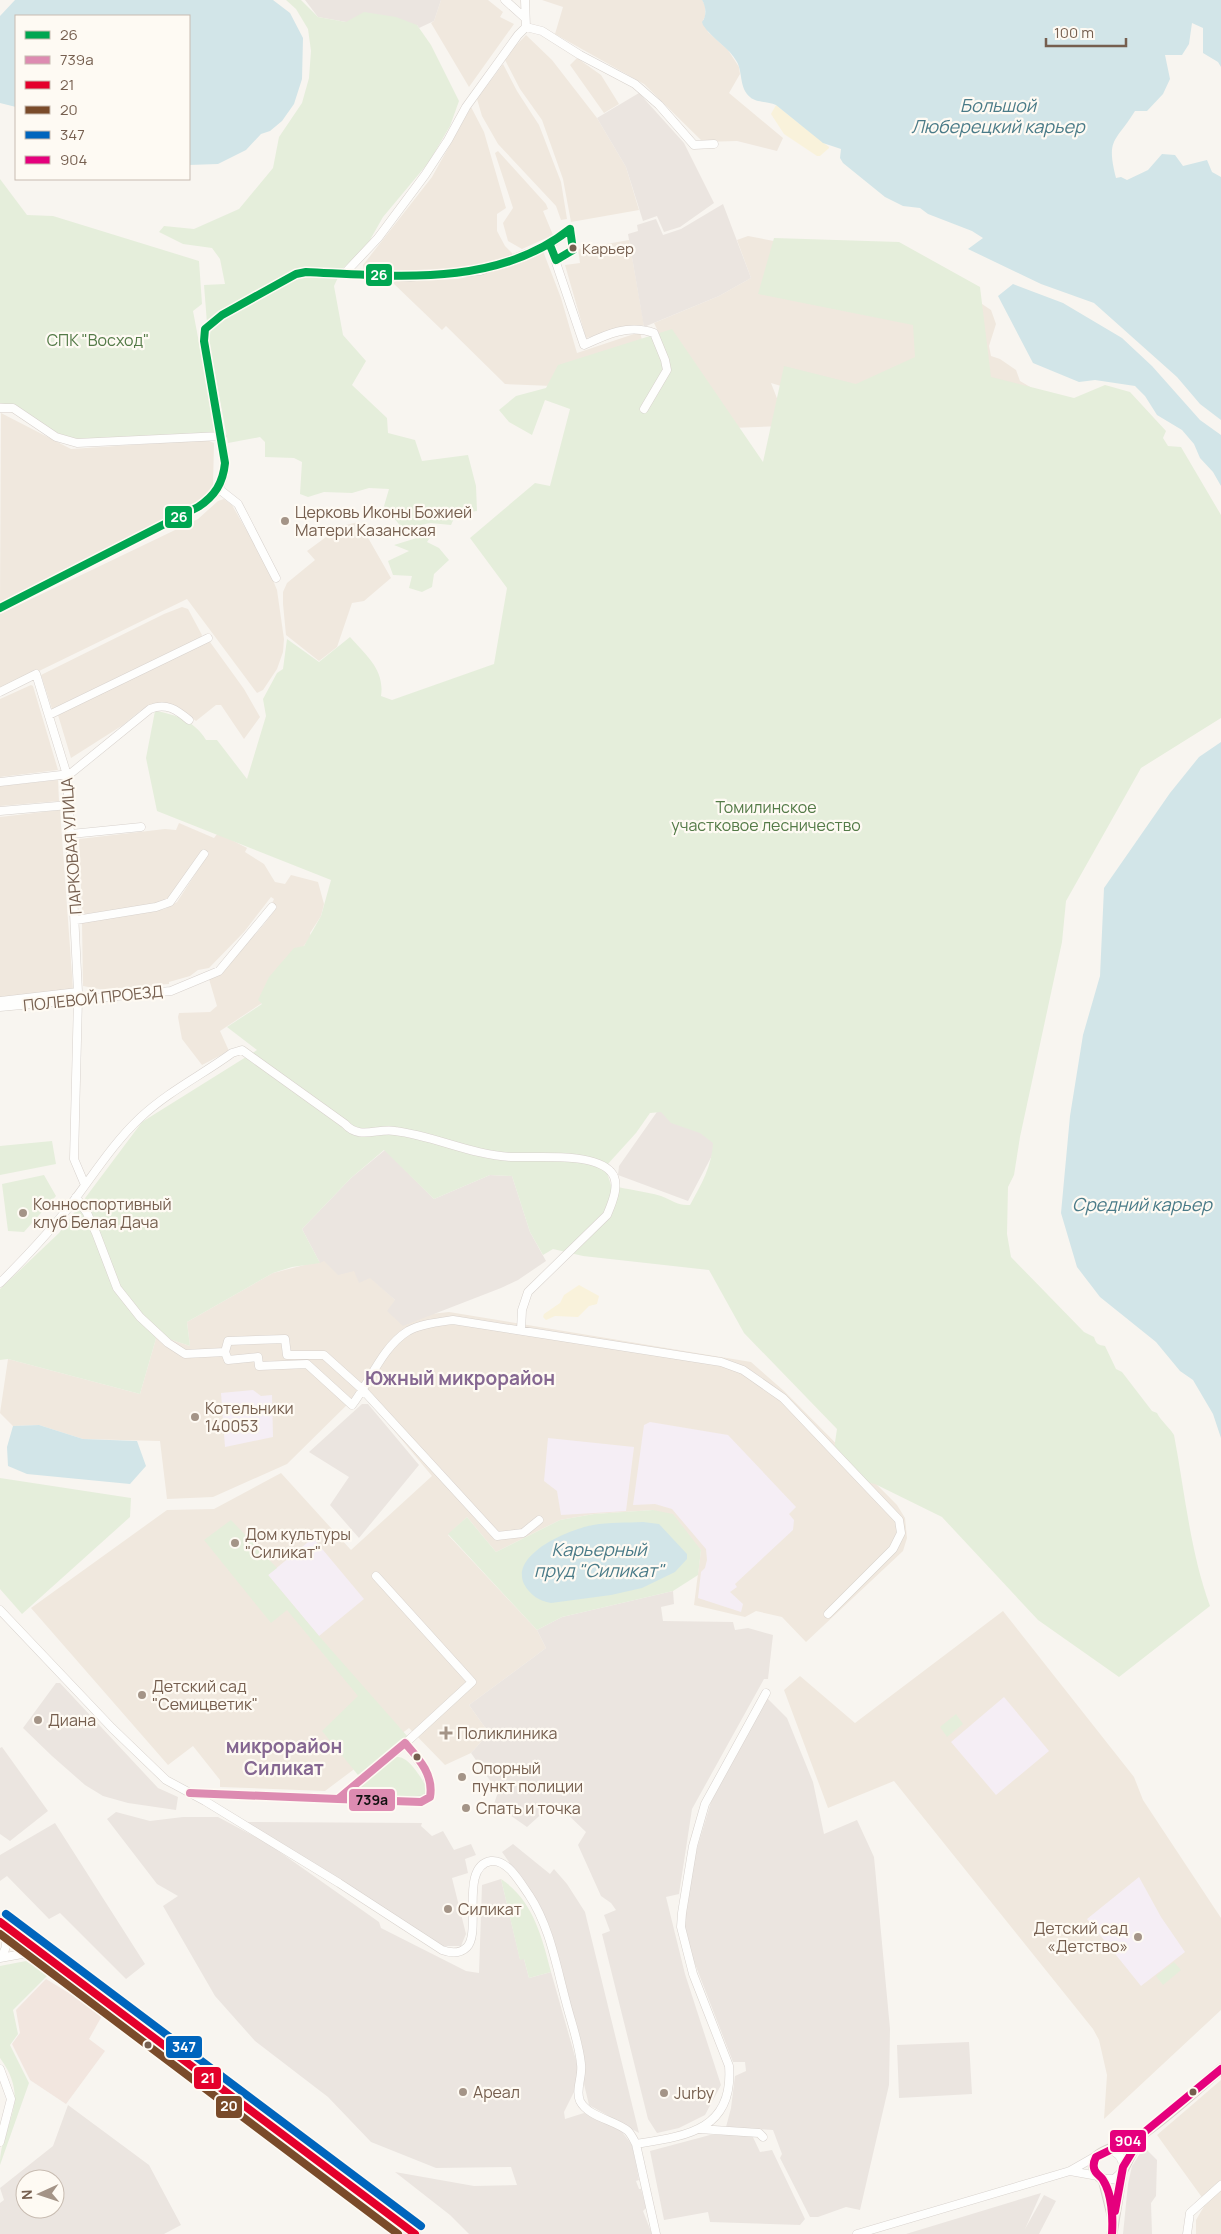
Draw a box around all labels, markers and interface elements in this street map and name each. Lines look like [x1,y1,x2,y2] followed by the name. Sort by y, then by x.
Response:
[15,15,190,180] legend
[1046,15,1126,47] scale bar
[1054,22,1094,43] text: 100 m
[60,24,78,45] text: 26
[60,49,93,70] text: 739а
[60,74,74,95] text: 21
[911,93,1086,138] water label: Большой Люберецкий карьер
[60,99,78,120] text: 20
[60,124,85,145] text: 347
[60,149,87,170] text: 904
[582,238,634,259] place label: Карьер
[568,243,578,253] marker: Карьер
[365,263,393,287] line badge: 26
[370,265,388,284] text: 26
[47,329,149,351] park label: СПК "Восход"
[295,501,472,541] place label: Церковь Иконы Божией Матери Казанская
[164,505,193,529] line badge: 26
[170,507,188,526] text: 26
[279,515,291,527] marker: Церковь Иконы Божией Матери Казанская
[55,777,87,915] street label: ПАРКОВАЯ УЛИЦА
[671,796,861,836] park label: Томилинское участковое лесничество
[22,980,164,1016] street label: ПОЛЕВОЙ ПРОЕЗД
[1072,1192,1213,1216] water label: Средний карьер
[33,1193,172,1233] place label: Конноспортивный клуб Белая Дача
[17,1207,29,1219] marker: Конноспортивный клуб Белая Дача
[365,1365,555,1391] district label: Южный микрорайон
[205,1397,294,1437] place label: Котельники 140053
[189,1411,201,1423] marker: Котельники 140053
[245,1523,351,1563] place label: Дом культуры "Силикат"
[229,1537,241,1549] marker: Дом культуры "Силикат"
[534,1537,666,1582] water label: Карьерный пруд "Силикат"
[152,1675,258,1715] place label: Детский сад "Семицветик"
[136,1689,148,1701] marker: Детский сад "Семицветик"
[48,1709,96,1731] place label: Диана
[32,1714,44,1726] marker: Диана
[457,1722,557,1744] place label: Поликлиника
[439,1726,453,1740] marker: Поликлиника
[226,1733,342,1781] district label: микрорайон Силикат
[412,1752,422,1762] unlabelled marker
[472,1757,583,1797] place label: Опорный пункт полиции
[456,1771,468,1783] marker: Опорный пункт полиции
[348,1788,396,1812] line badge: 739а
[356,1790,388,1809] text: 739а
[476,1797,581,1819] place label: Спать и точка
[460,1802,472,1814] marker: Спать и точка
[458,1898,522,1920] place label: Силикат
[442,1903,454,1915] marker: Силикат
[1034,1917,1128,1957] place label: Детский сад «Детство»
[1132,1931,1144,1943] marker: Детский сад «Детство»
[165,2035,203,2059] line badge: 347
[172,2037,196,2056] text: 347
[143,2040,153,2050] unlabelled marker
[193,2066,222,2090] line badge: 21
[201,2068,215,2087] text: 21
[473,2081,520,2103] place label: Ареал
[674,2082,715,2104] place label: Jurby
[457,2086,469,2098] marker: Ареал
[658,2087,670,2099] marker: Jurby
[1188,2087,1198,2097] unlabelled marker
[215,2095,243,2119] line badge: 20
[220,2096,238,2115] text: 20
[1109,2129,1147,2153] line badge: 904
[1115,2131,1141,2150] text: 904
[15,2169,65,2219] north arrow
[17,2189,36,2200] text: N

